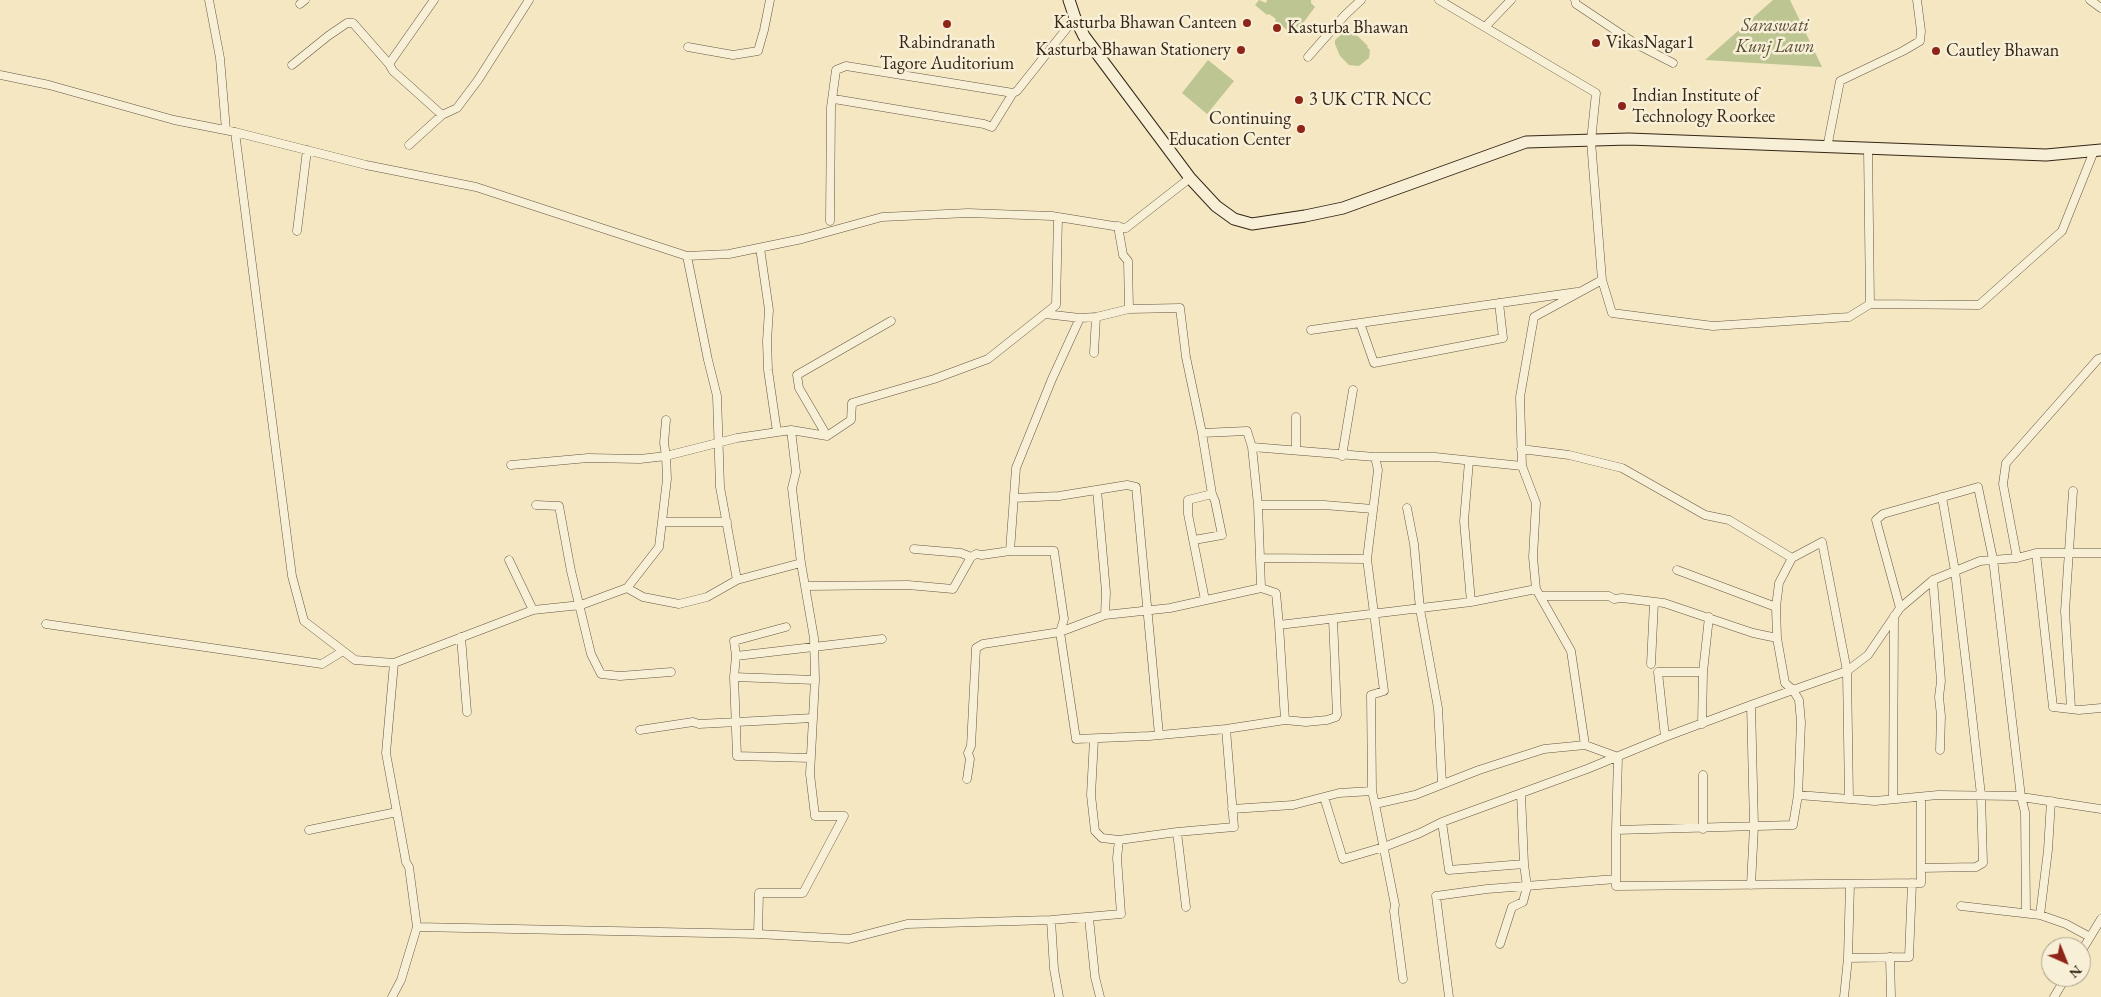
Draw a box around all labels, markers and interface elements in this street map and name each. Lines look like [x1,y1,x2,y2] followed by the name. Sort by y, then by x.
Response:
[1053,12,1237,34] place label: Kasturba Bhawan Canteen
[1736,15,1814,58] park label: Saraswati Kunj Lawn
[1241,17,1253,29] marker: Kasturba Bhawan Canteen
[1287,17,1408,39] place label: Kasturba Bhawan
[941,18,953,30] marker: Rabindranath Tagore Auditorium
[1271,22,1283,34] marker: Kasturba Bhawan
[880,32,1014,74] place label: Rabindranath Tagore Auditorium
[1606,32,1695,54] place label: VikasNagar1
[1590,37,1602,49] marker: VikasNagar1
[1035,39,1231,61] place label: Kasturba Bhawan Stationery
[1946,40,2059,62] place label: Cautley Bhawan
[1235,44,1247,56] marker: Kasturba Bhawan Stationery
[1930,45,1942,57] marker: Cautley Bhawan
[1632,85,1775,128] place label: Indian Institute of Technology Roorkee
[1309,89,1431,111] place label: 3 UK CTR NCC
[1293,94,1305,106] marker: 3 UK CTR NCC
[1616,100,1628,112] marker: Indian Institute of Technology Roorkee
[1168,108,1291,150] place label: Continuing Education Center
[1295,123,1307,135] marker: Continuing Education Center
[2041,937,2091,987] north arrow
[2065,962,2086,982] text: N

